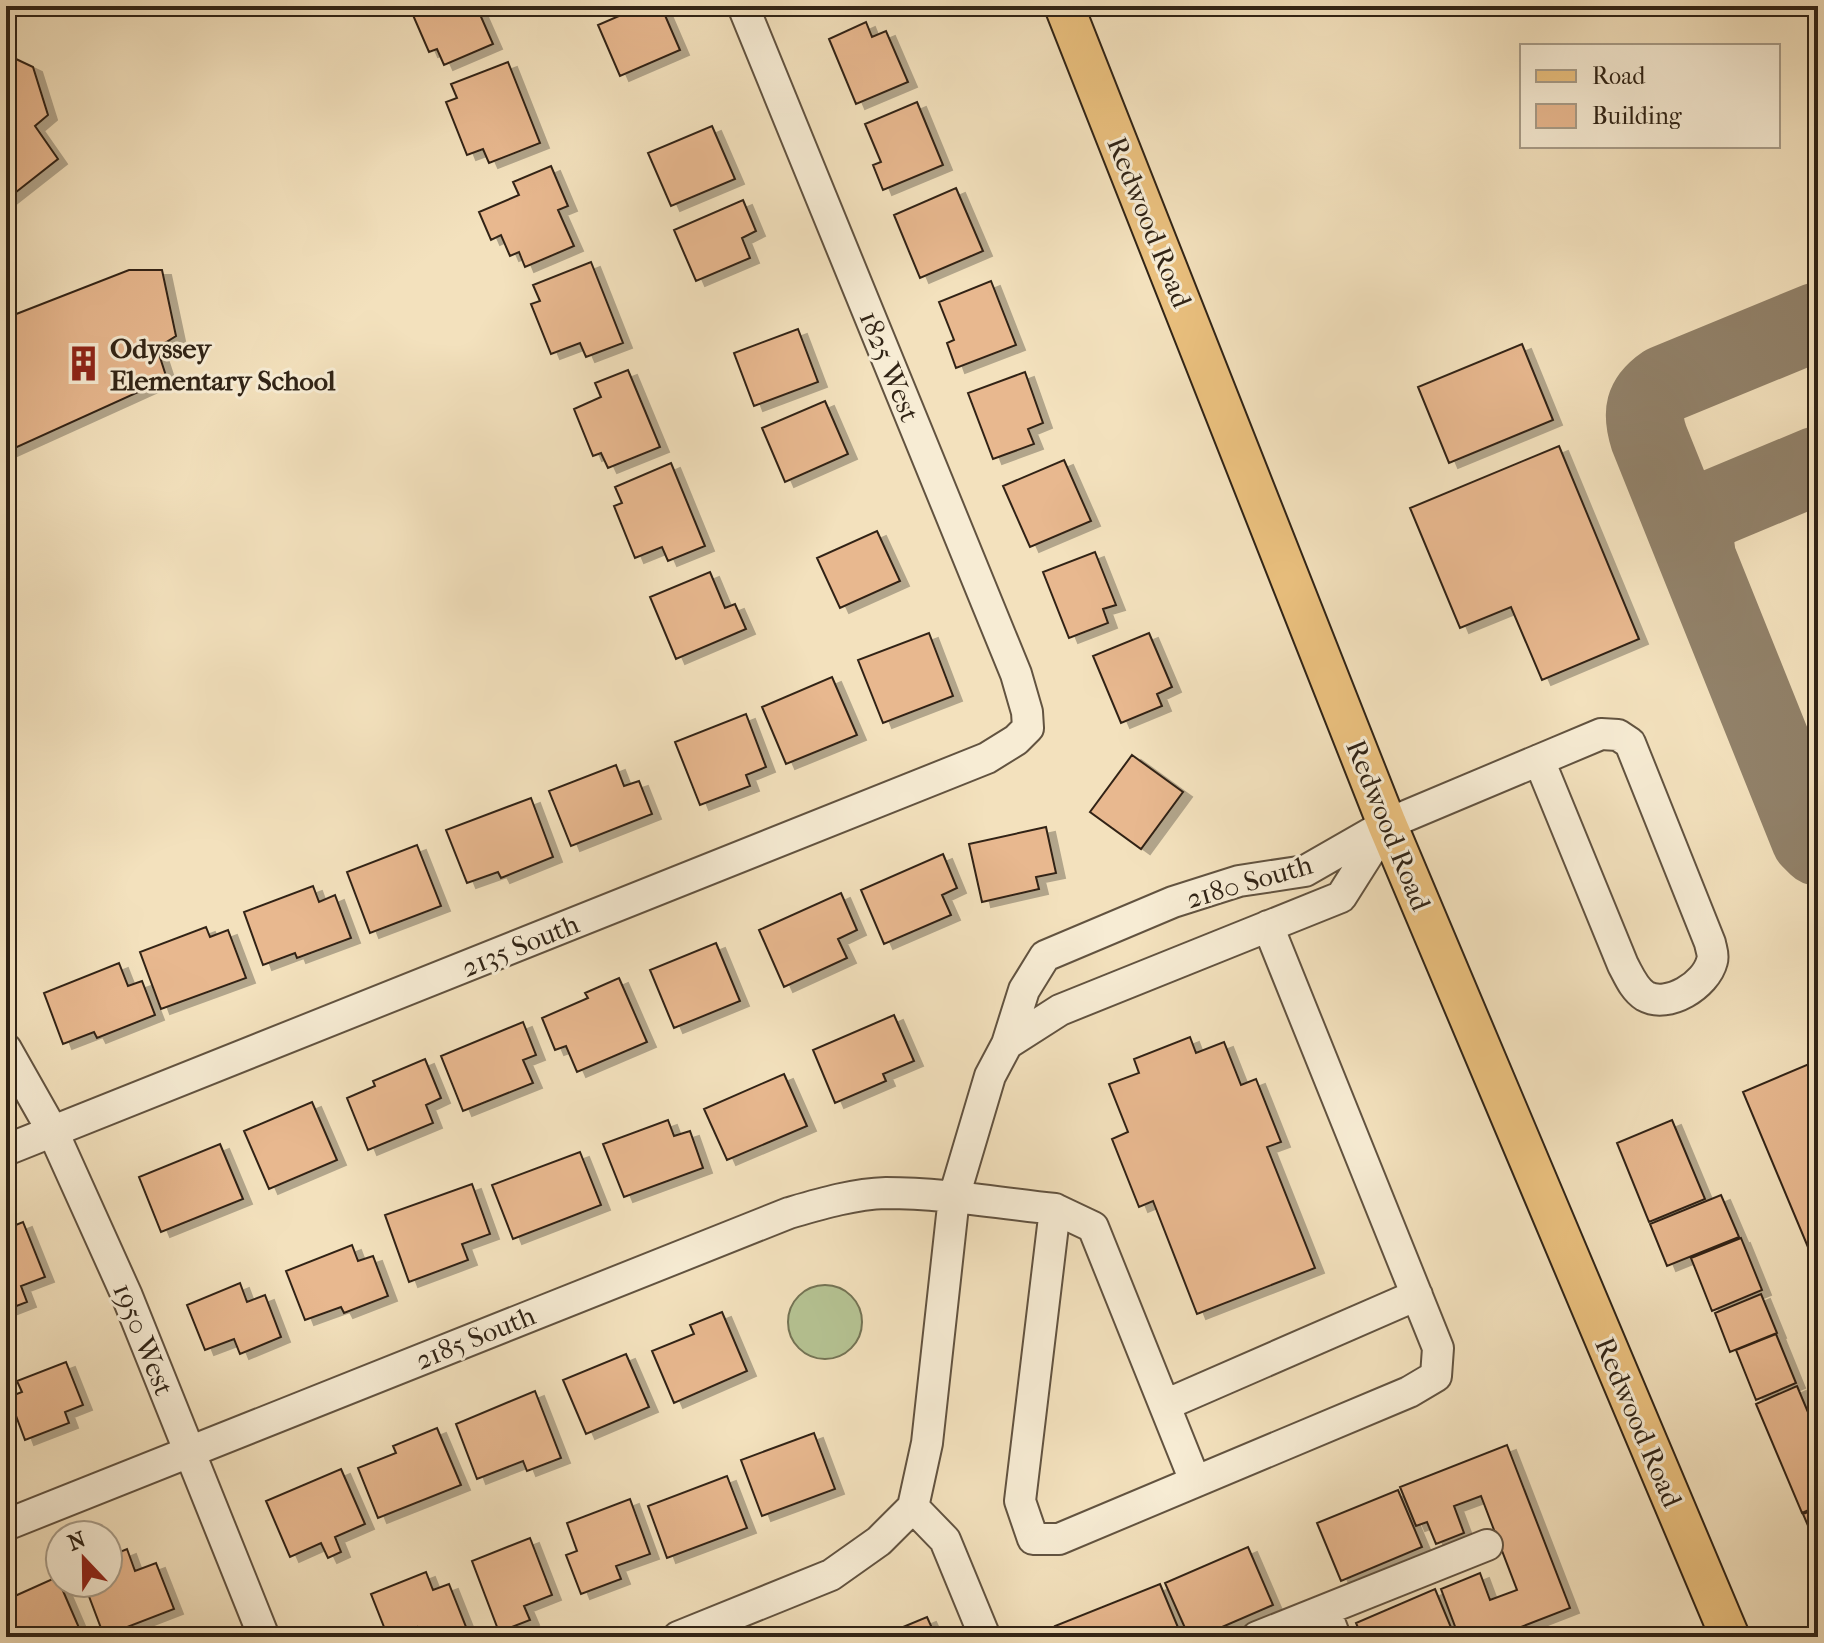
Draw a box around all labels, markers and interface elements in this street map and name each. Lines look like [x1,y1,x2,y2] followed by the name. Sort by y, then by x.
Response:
[1520,44,1780,148] legend
[1592,62,1646,90] text: Road
[1592,102,1683,130] text: Building
[1100,132,1199,313] street label: Redwood Road
[852,306,927,426] street label: 1825 West
[110,332,336,397] place label: Odyssey Elementary School
[65,345,103,383] building icon: Odyssey Elementary School
[1339,735,1438,916] street label: Redwood Road
[1182,848,1316,915] street label: 2180 South
[457,907,584,984] street label: 2135 South
[106,1278,181,1400] street label: 1950 West
[410,1298,540,1376] street label: 2185 South
[1588,1332,1689,1513] street label: Redwood Road
[44,1519,124,1599] north arrow
[64,1526,90,1557] text: N

